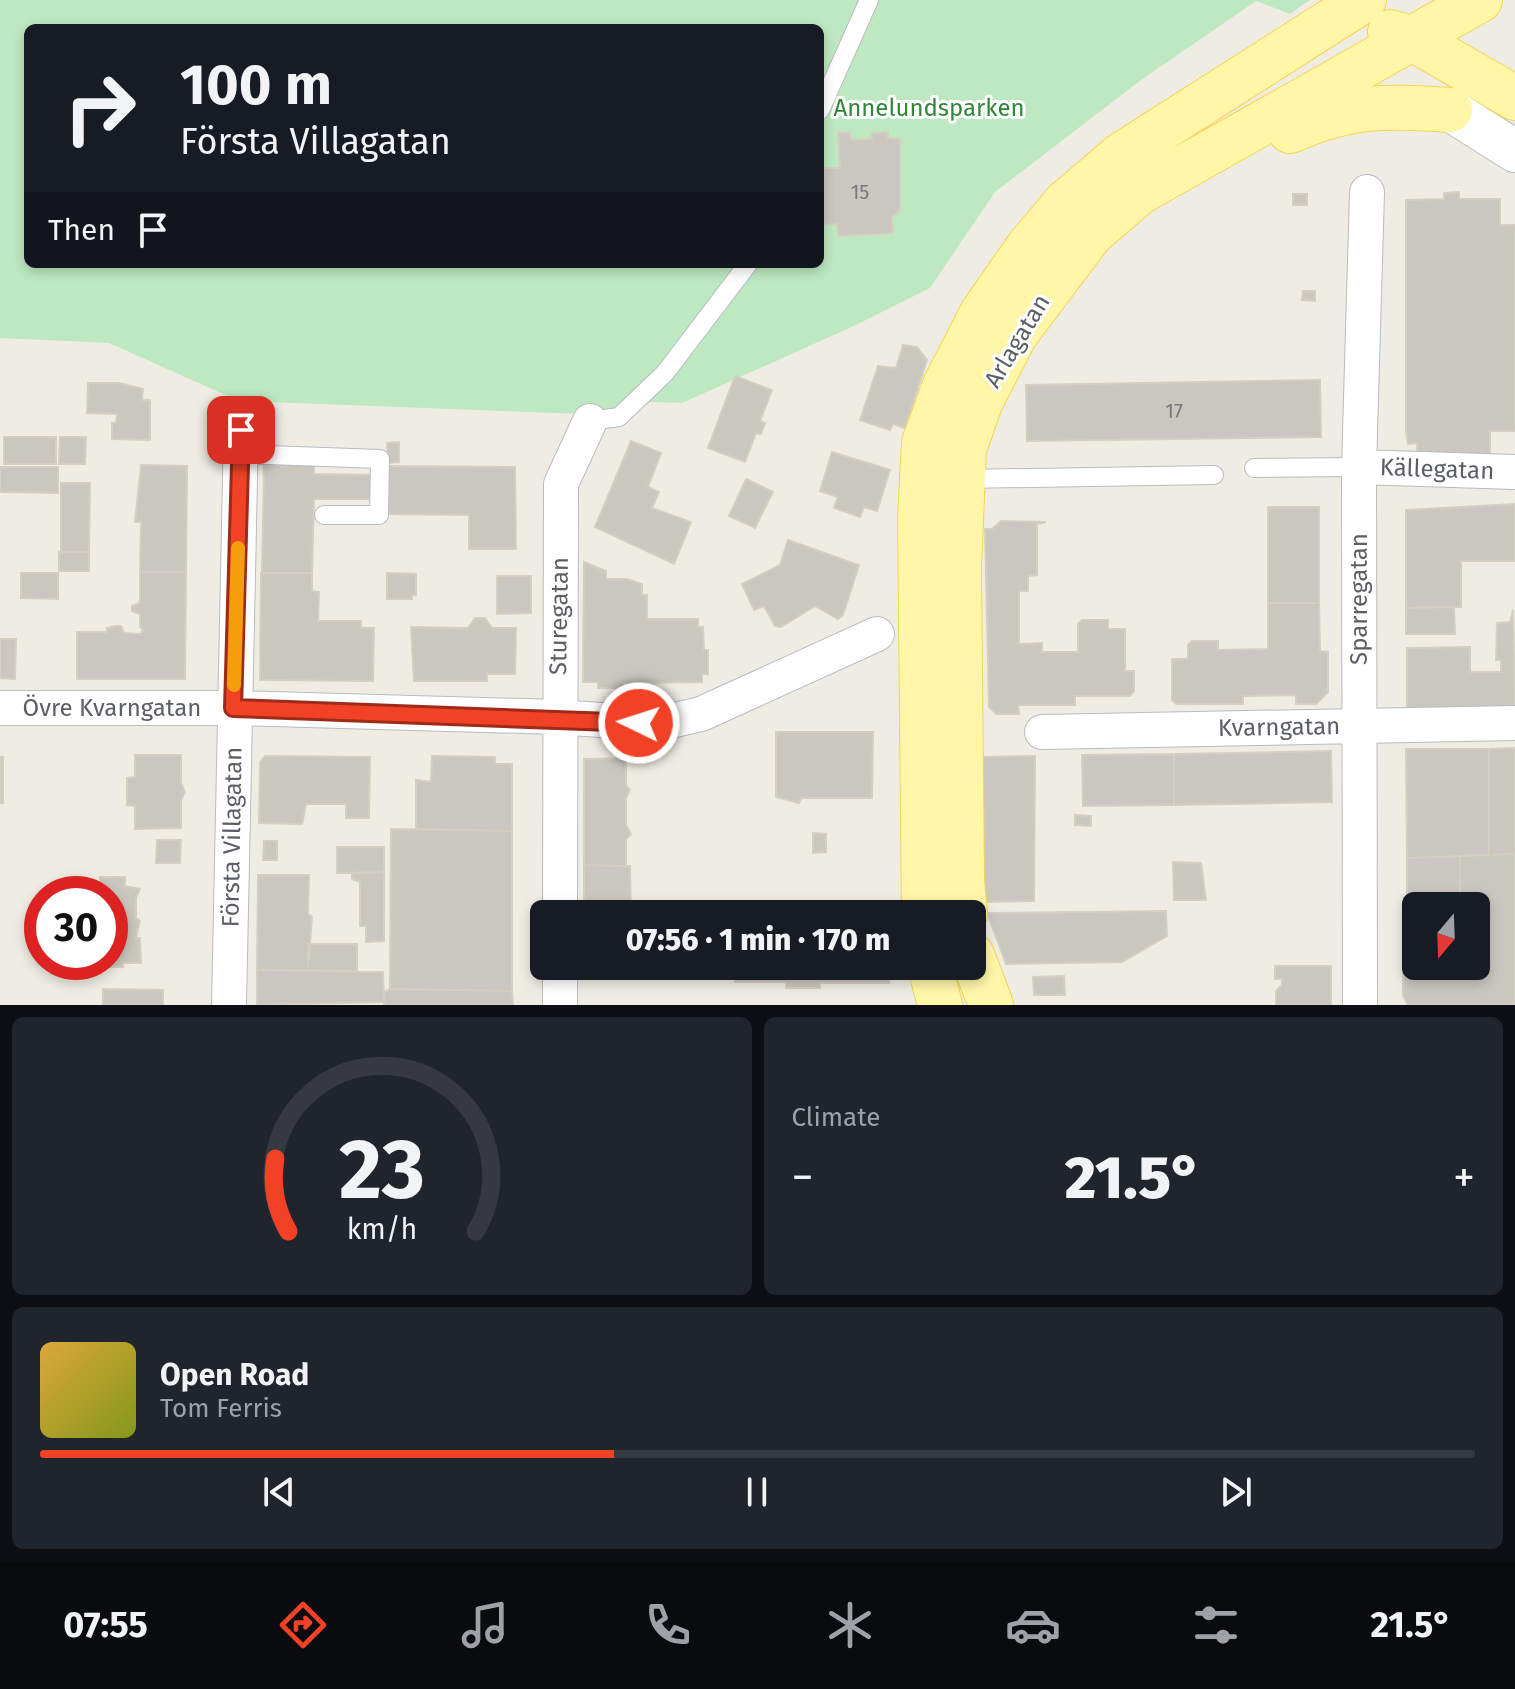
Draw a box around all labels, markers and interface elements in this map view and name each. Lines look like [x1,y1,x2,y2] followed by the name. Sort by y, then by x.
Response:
[180,52,332,119] text: 100 m
[48,56,152,160] icon: right
[833,94,1025,122] park label: Annelundsparken
[180,120,451,164] text: Första Villagatan
[851,180,869,204] house number: 15
[131,208,175,252] icon: arrive
[48,212,115,248] text: Then
[978,289,1056,393] street label: Arlagatan
[207,396,275,464] pin
[1165,399,1183,423] house number: 17
[219,408,263,452] icon: arrive
[1379,453,1495,485] street label: Källegatan
[1345,533,1373,665] street label: Sparregatan
[544,557,574,675] street label: Sturegatan
[597,681,681,765] position arrow
[23,694,201,722] street label: Övre Kvarngatan
[1218,712,1340,742] street label: Kvarngatan
[216,746,248,928] street label: Första Villagatan
[24,876,128,980] speed limit sign: 30
[1402,892,1490,980] north arrow
[1402,892,1490,980] map controls
[626,922,890,958] text: 07:56 · 1 min · 170 m
[792,1102,880,1133] text: Climate
[339,1120,425,1220] text: 23
[1065,1142,1202,1214] text: 21.5°
[792,1151,814,1204] text: −
[1453,1151,1475,1204] text: +
[346,1212,417,1247] text: km/h
[160,1357,309,1393] text: Open Road
[160,1393,282,1424] text: Tom Ferris
[257,1470,301,1514] icon: previous
[735,1470,779,1514] icon: pause
[1214,1470,1258,1514] icon: next
[275,1597,331,1653] icon: directions
[457,1597,513,1653] icon: music
[640,1597,696,1653] icon: phone
[822,1597,878,1653] icon: climate
[1005,1597,1061,1653] icon: car
[1188,1597,1244,1653] icon: filters
[63,1603,148,1647] text: 07:55
[1370,1603,1452,1647] text: 21.5°

